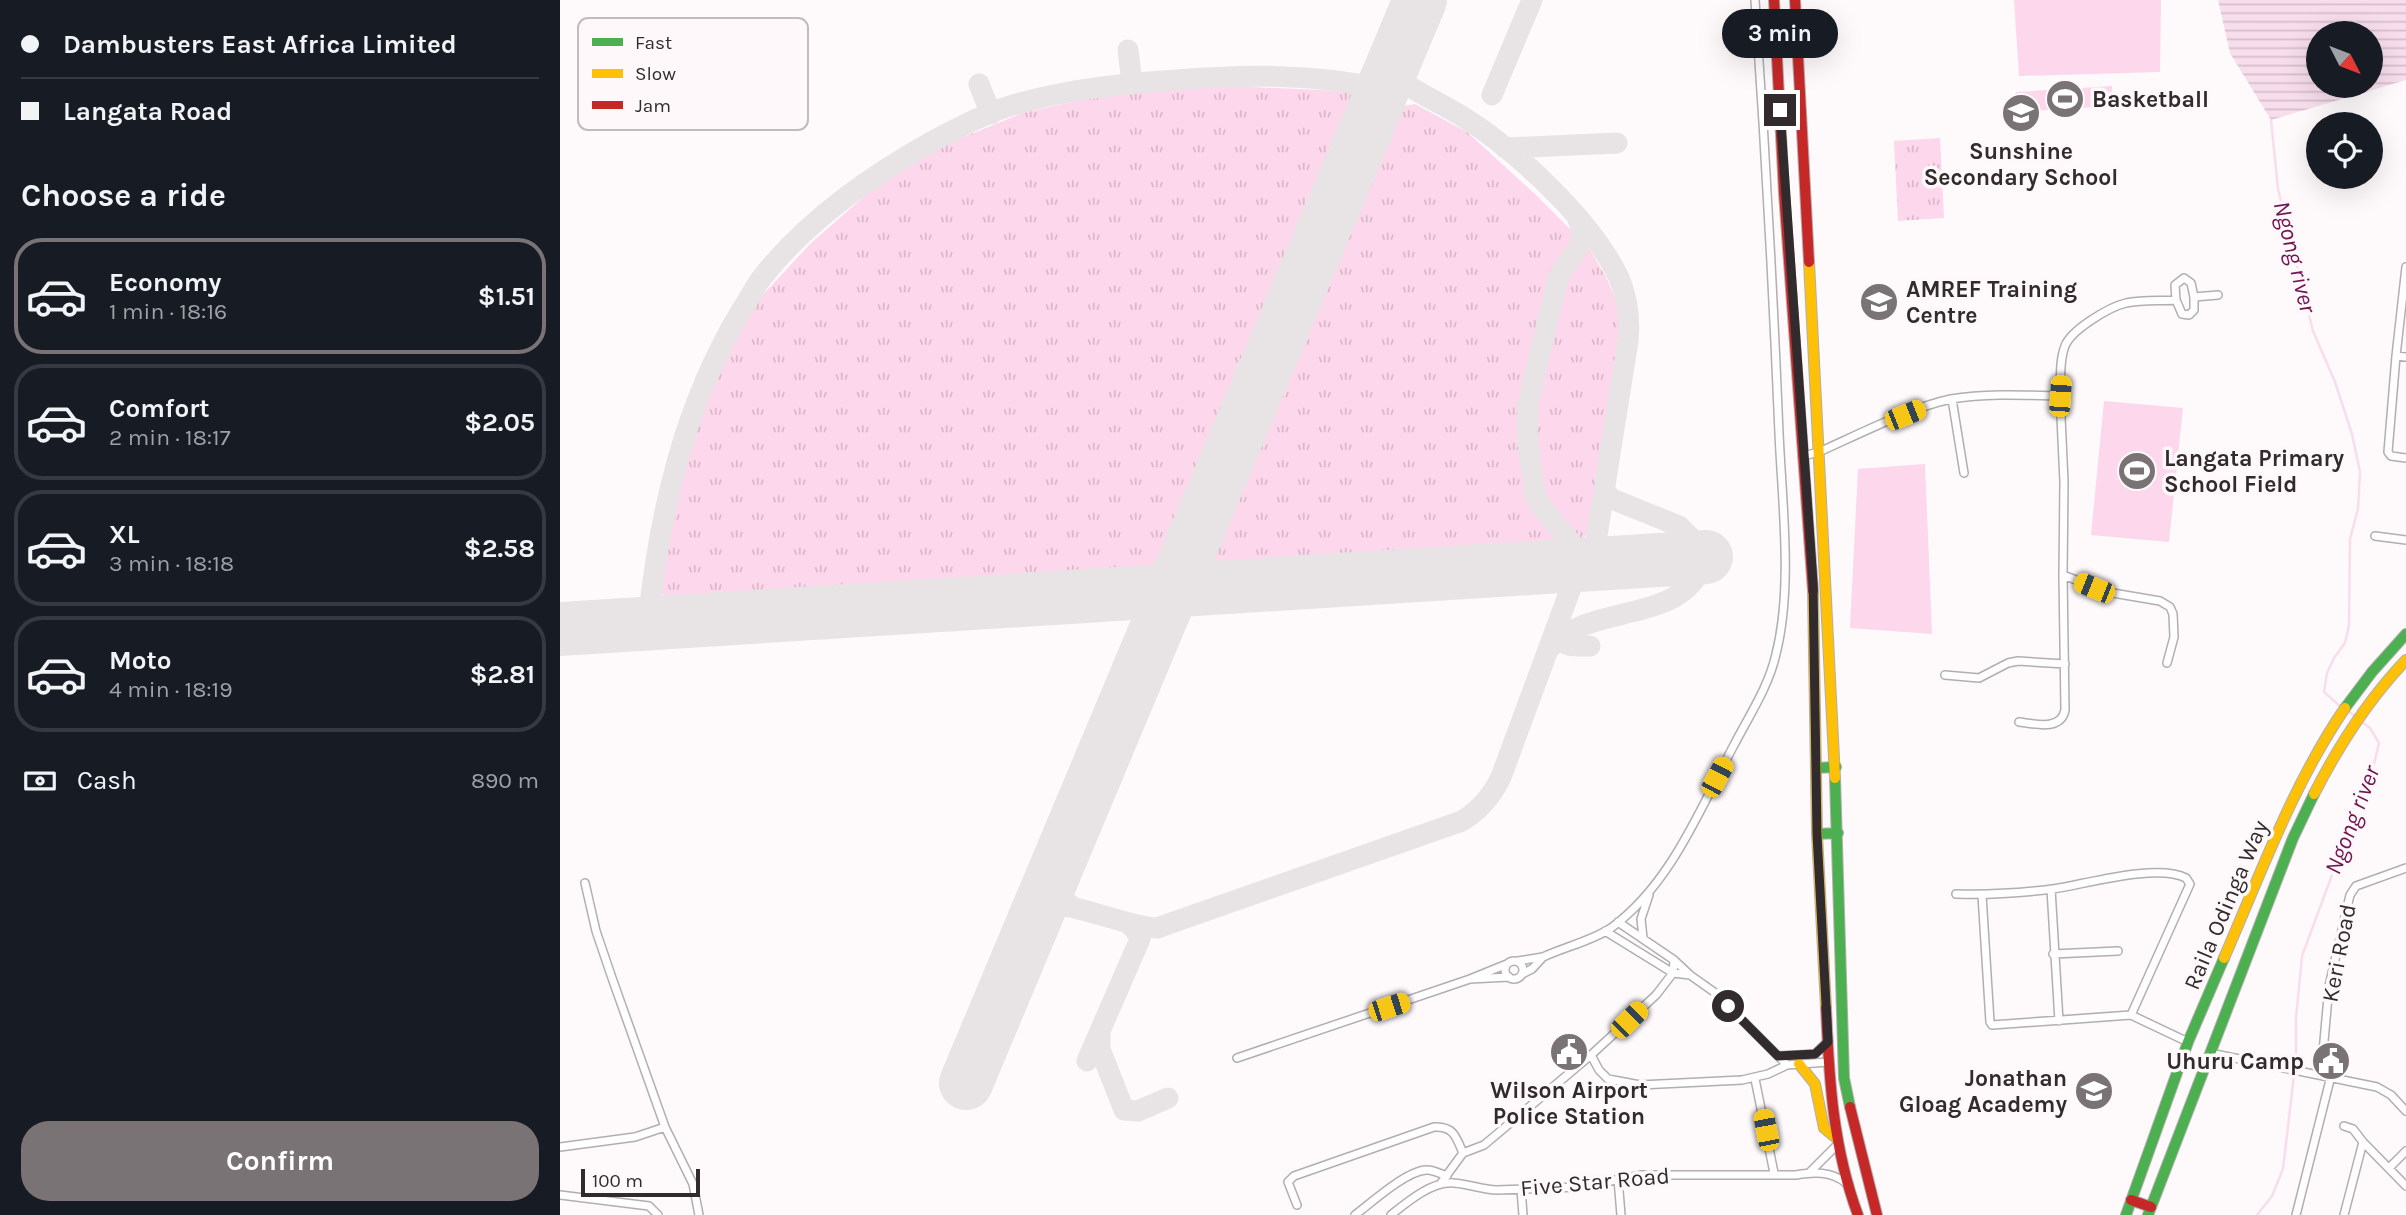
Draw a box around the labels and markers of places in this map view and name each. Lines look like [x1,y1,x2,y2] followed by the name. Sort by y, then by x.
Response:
[2044,78,2086,120] sports icon: Basketball
[2092,86,2209,113] place label: Basketball
[2000,92,2042,134] school or university icon: Sunshine Secondary School
[1924,138,2118,191] place label: Sunshine Secondary School
[1906,276,2077,329] place label: AMREF Training Centre
[1858,281,1900,323] school or university icon: AMREF Training Centre
[2164,445,2345,498] place label: Langata Primary School Field
[2116,450,2158,492] sports icon: Langata Primary School Field
[1548,1031,1590,1073] public building icon: Wilson Airport Police Station
[2310,1040,2352,1082] public building icon: Uhuru Camp
[2166,1048,2304,1075] place label: Uhuru Camp
[1899,1065,2067,1118] place label: Jonathan Gloag Academy
[2073,1070,2115,1112] school or university icon: Jonathan Gloag Academy
[1490,1077,1648,1130] place label: Wilson Airport Police Station

